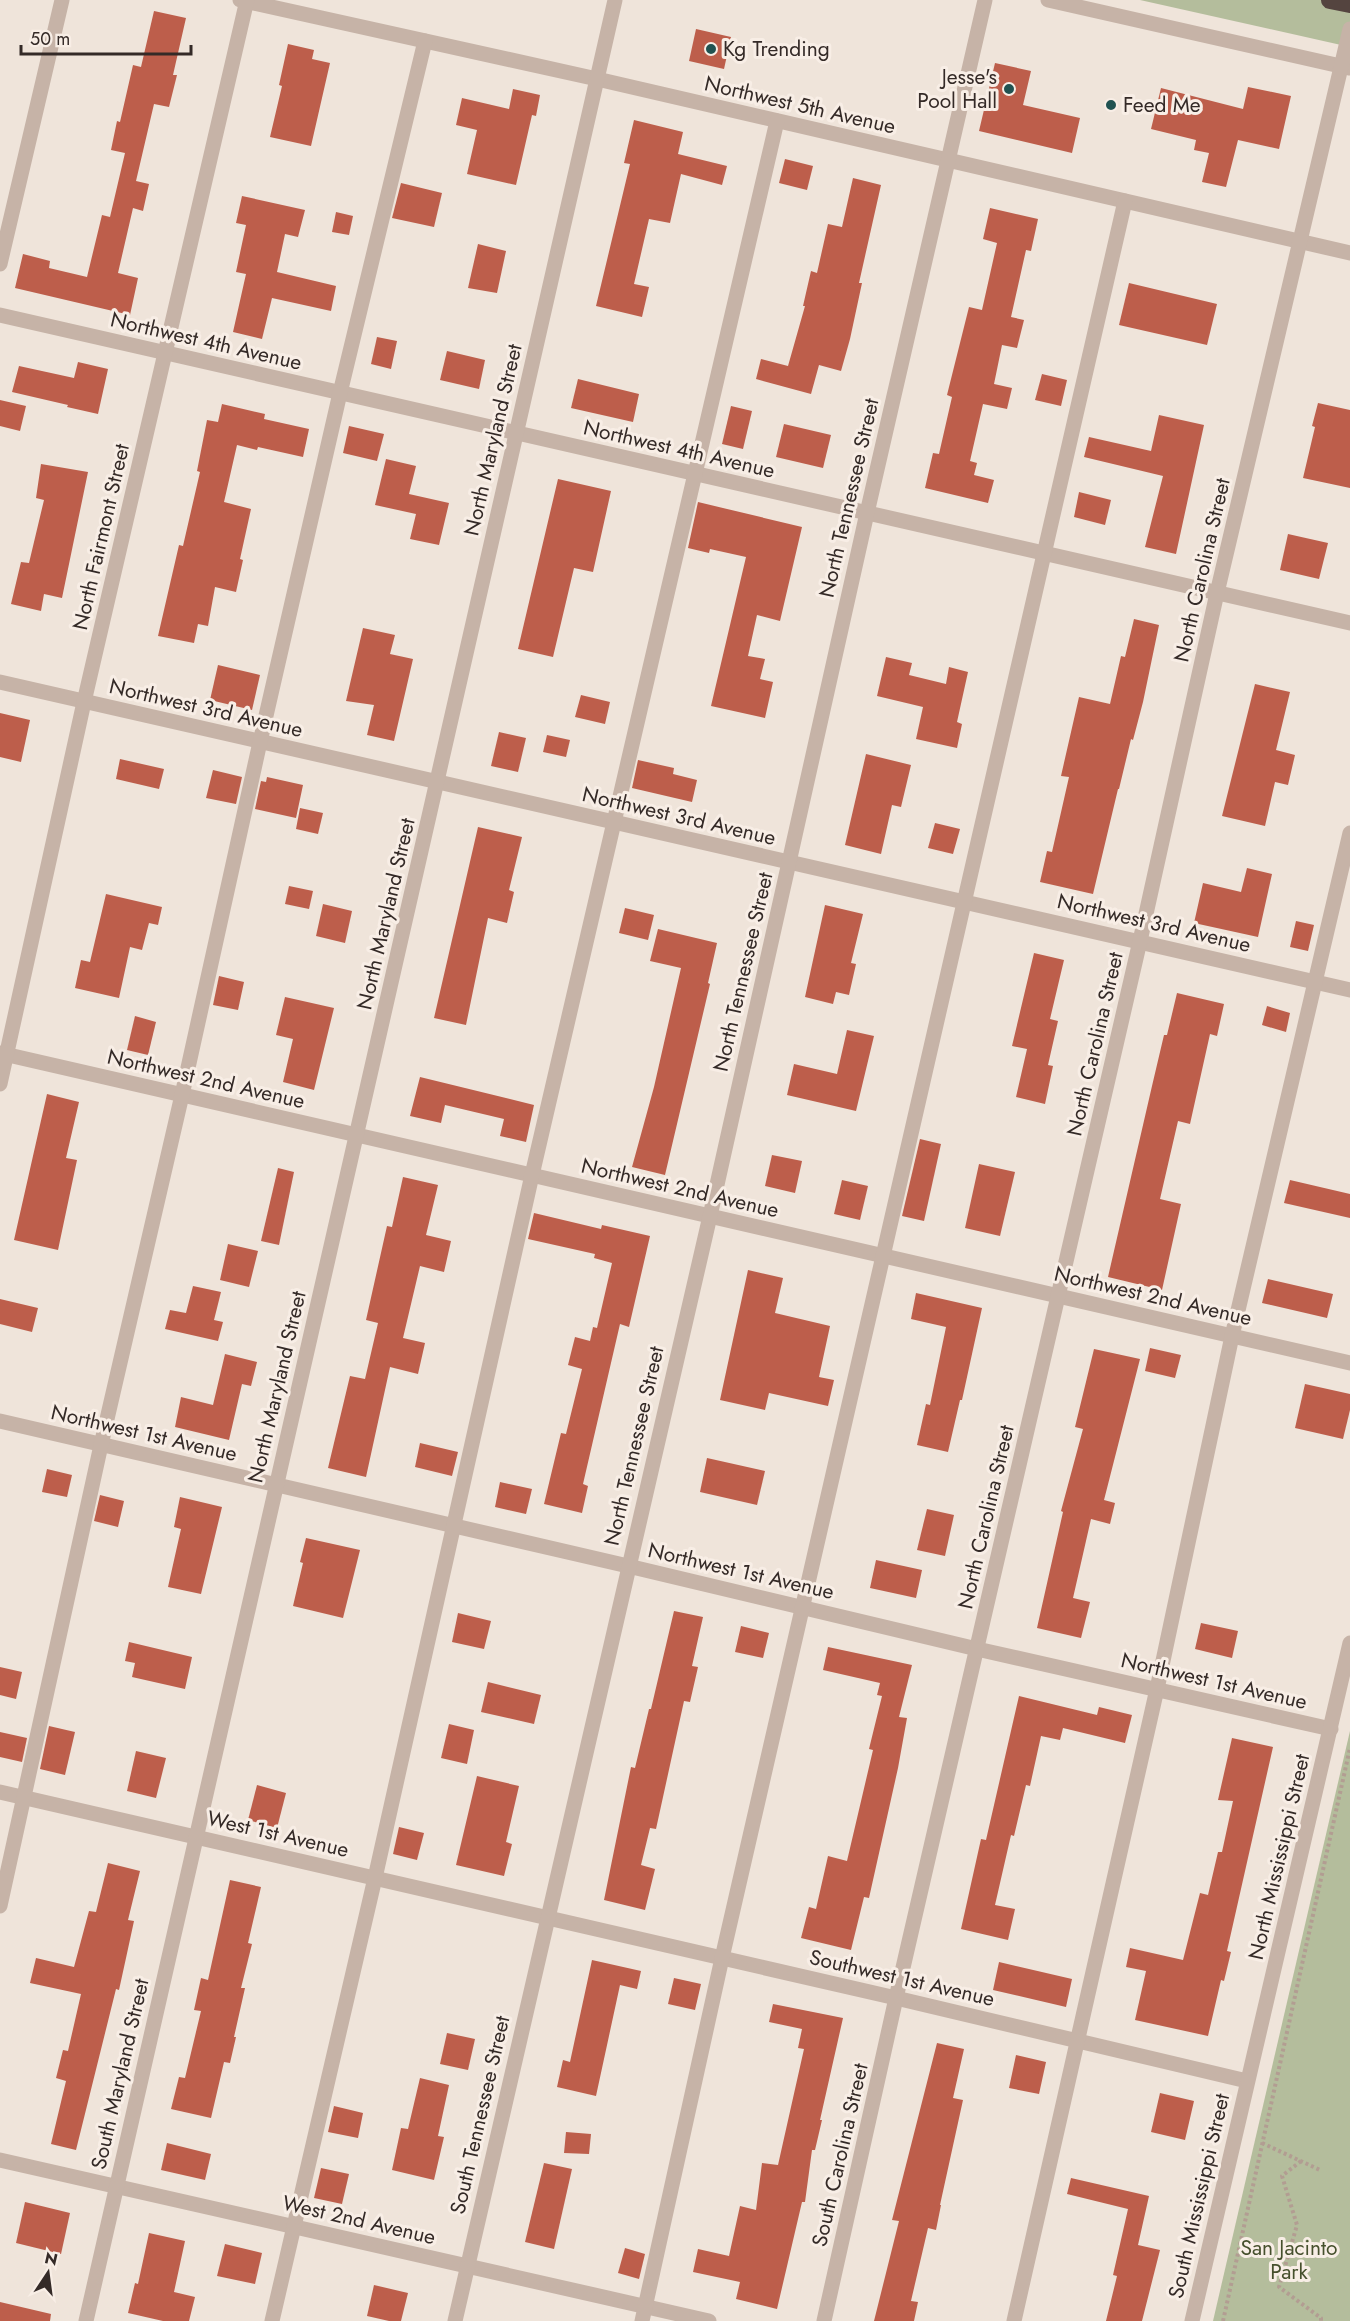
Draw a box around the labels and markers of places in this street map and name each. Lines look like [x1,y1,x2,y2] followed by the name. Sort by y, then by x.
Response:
[723,34,830,64] place label: Kg Trending
[704,42,718,56] marker: Kg Trending
[917,62,997,116] place label: Jesse's Pool Hall
[1002,82,1016,96] marker: Jesse's Pool Hall
[1123,90,1201,120] place label: Feed Me
[1104,98,1118,112] marker: Feed Me

